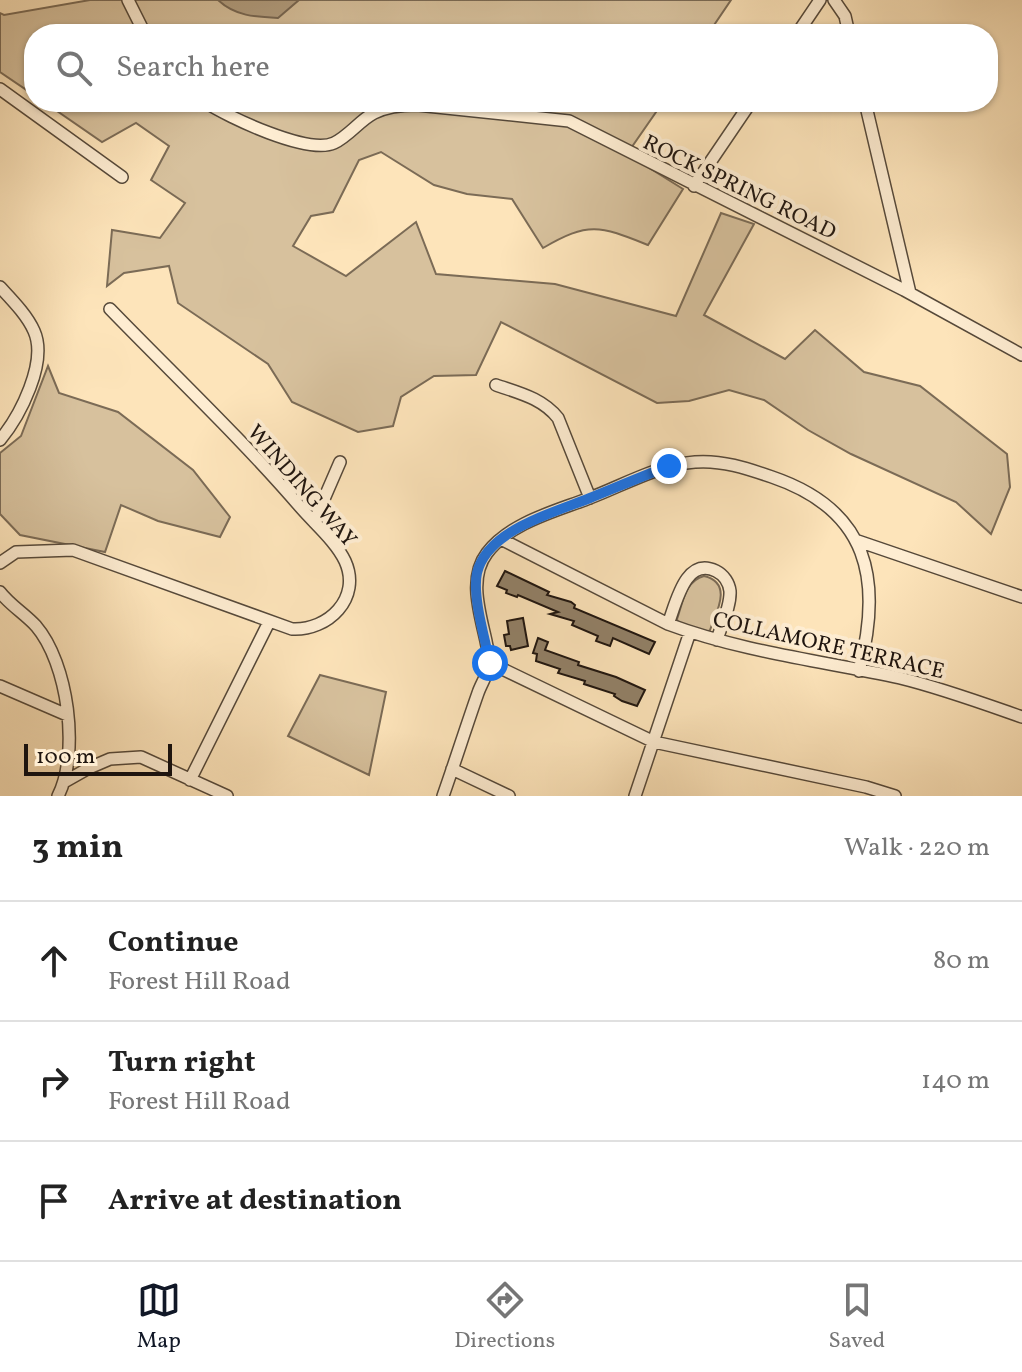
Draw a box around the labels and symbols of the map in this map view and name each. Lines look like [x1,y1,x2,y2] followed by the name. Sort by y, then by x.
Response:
[637,128,841,249] street label: ROCK SPRING ROAD
[239,418,363,555] street label: WINDING WAY
[651,448,687,484] route end
[710,605,947,688] street label: COLLAMORE TERRACE
[472,645,508,681] route start
[24,740,172,776] scale bar

